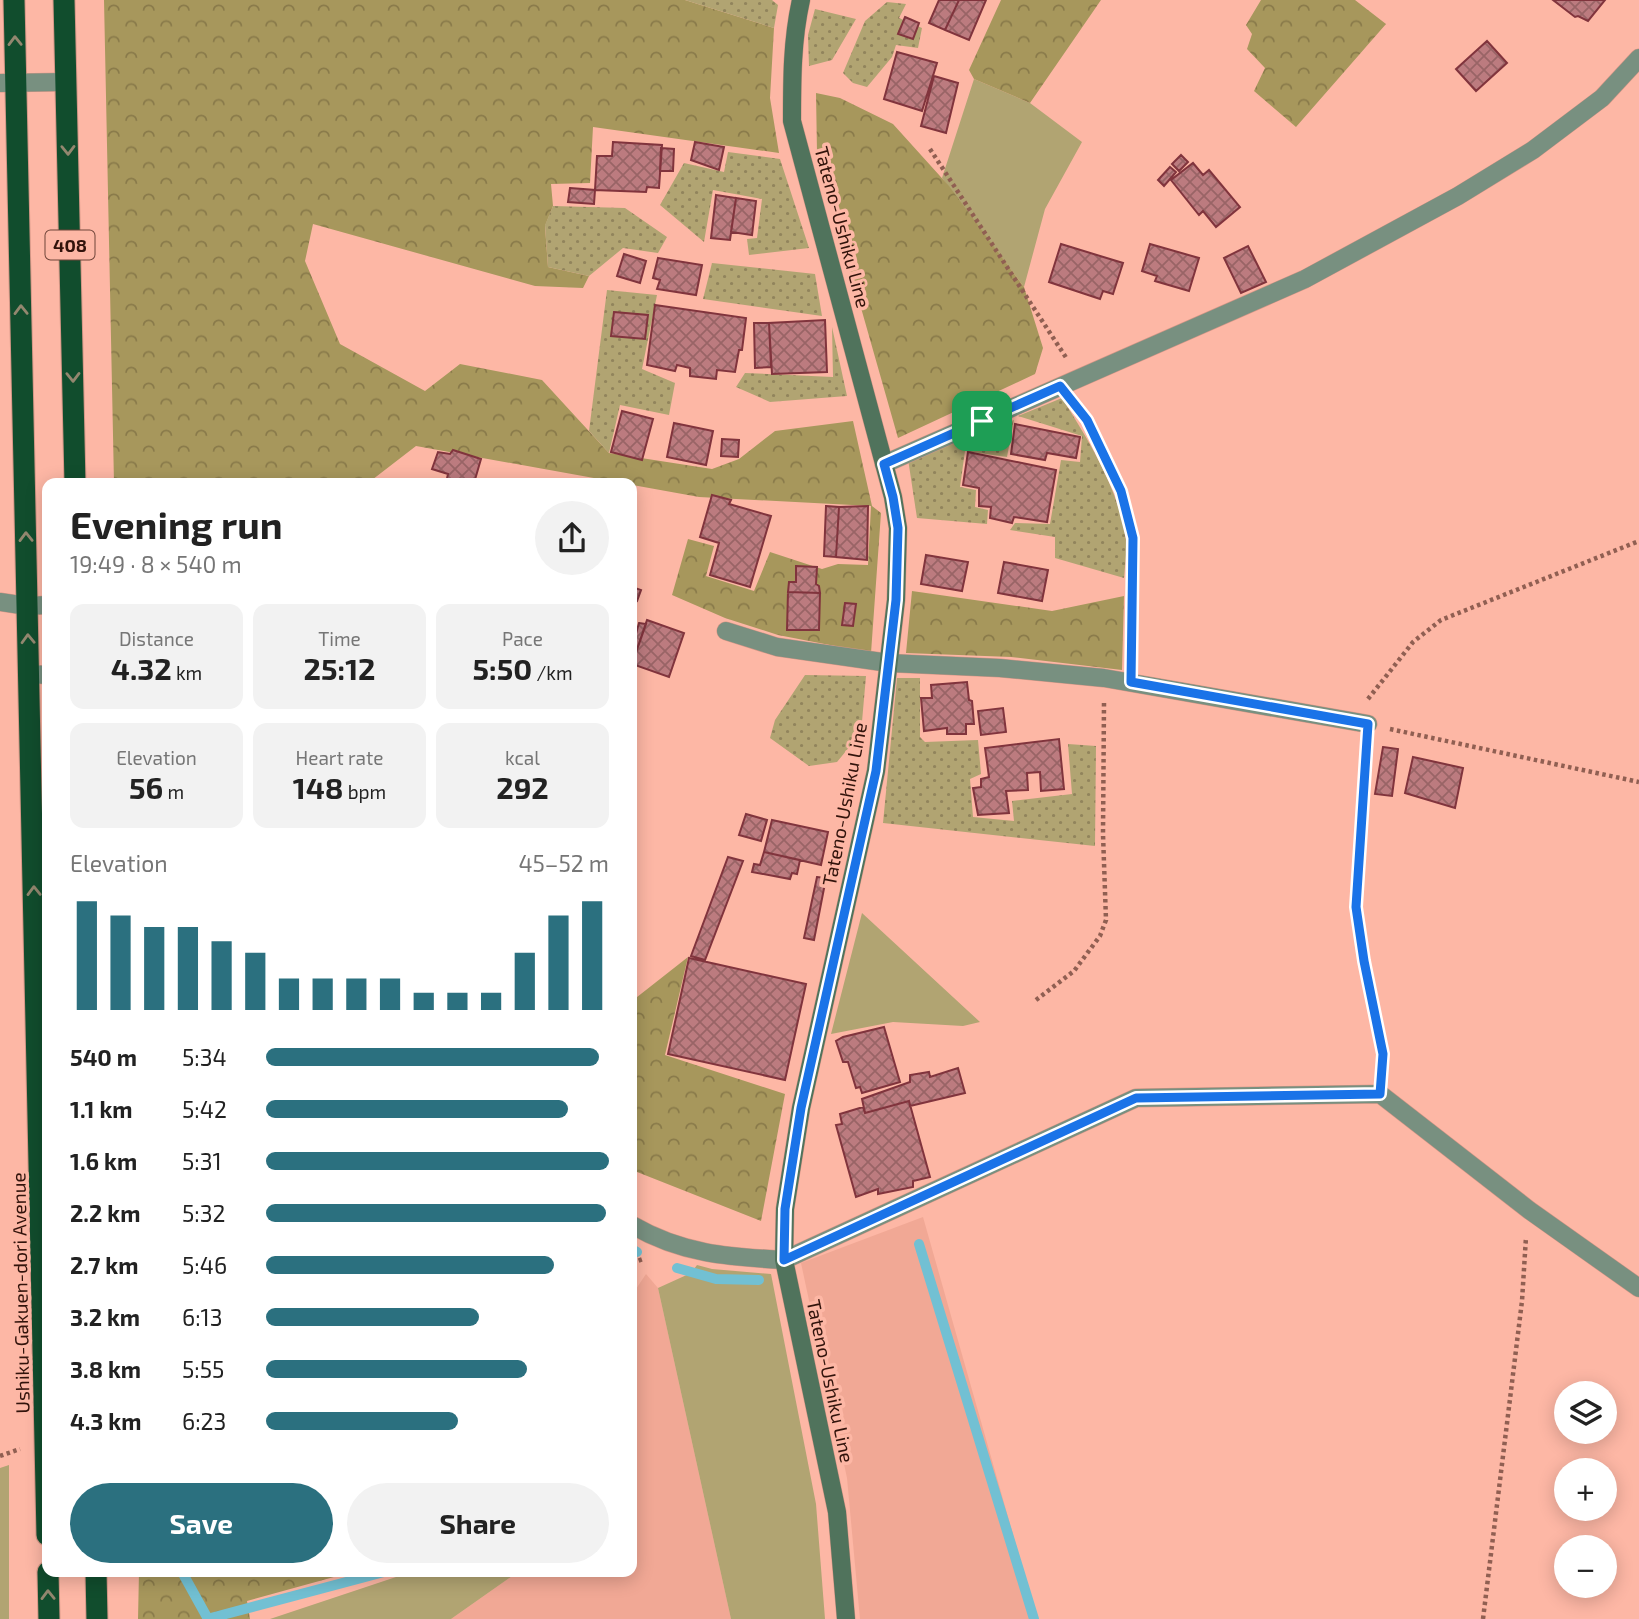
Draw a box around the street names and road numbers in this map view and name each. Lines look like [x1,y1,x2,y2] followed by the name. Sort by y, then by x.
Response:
[810,144,876,310] street label: Tateno-Ushiku Line
[46,230,94,260] road number: 408
[817,720,871,888] street label: Tateno-Ushiku Line
[6,1172,34,1414] street label: Ushiku-Gakuen-dori Avenue
[802,1297,860,1465] street label: Tateno-Ushiku Line

